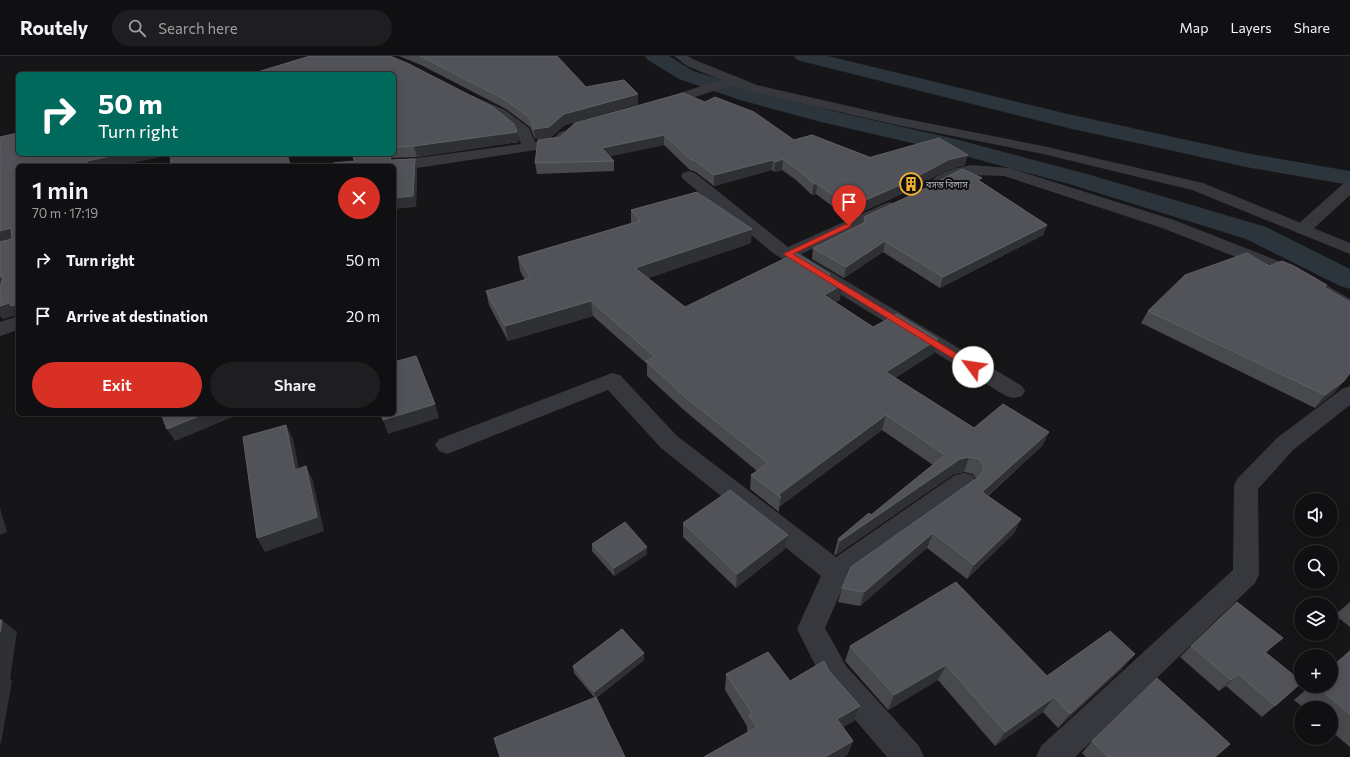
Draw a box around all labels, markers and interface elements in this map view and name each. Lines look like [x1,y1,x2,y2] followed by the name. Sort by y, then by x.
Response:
[112,10,392,46] search box
[20,16,88,39] text: Routely
[126,17,148,39] icon: search
[158,19,238,37] text: Search here
[1180,19,1208,36] text: Map
[1230,19,1272,36] text: Layers
[1294,19,1330,36] text: Share
[98,86,163,120] text: 50 m
[32,88,84,140] icon: right
[98,120,178,142] text: Turn right
[898,171,924,197] building icon: বসন্ত বিলাস
[32,175,89,204] text: 1 min
[338,177,380,219] button: close
[925,179,968,190] place label: বসন্ত বিলাস
[832,185,866,226] pin
[838,191,860,213] icon: arrive
[32,205,98,221] text: 70 m · 17:19
[32,249,54,271] icon: right
[66,251,135,269] text: Turn right
[346,251,380,269] text: 50 m
[32,305,54,327] icon: arrive
[66,307,208,325] text: Arrive at destination
[346,307,380,325] text: 20 m
[952,346,994,388] position arrow
[32,362,202,408] button: Exit
[210,362,380,408] button: Share
[1294,493,1338,745] map controls
[1294,493,1338,537] button: sound
[1294,545,1338,589] button: search
[1294,597,1338,641] button: layers
[1294,649,1338,693] button: +
[1294,701,1338,745] button: −

